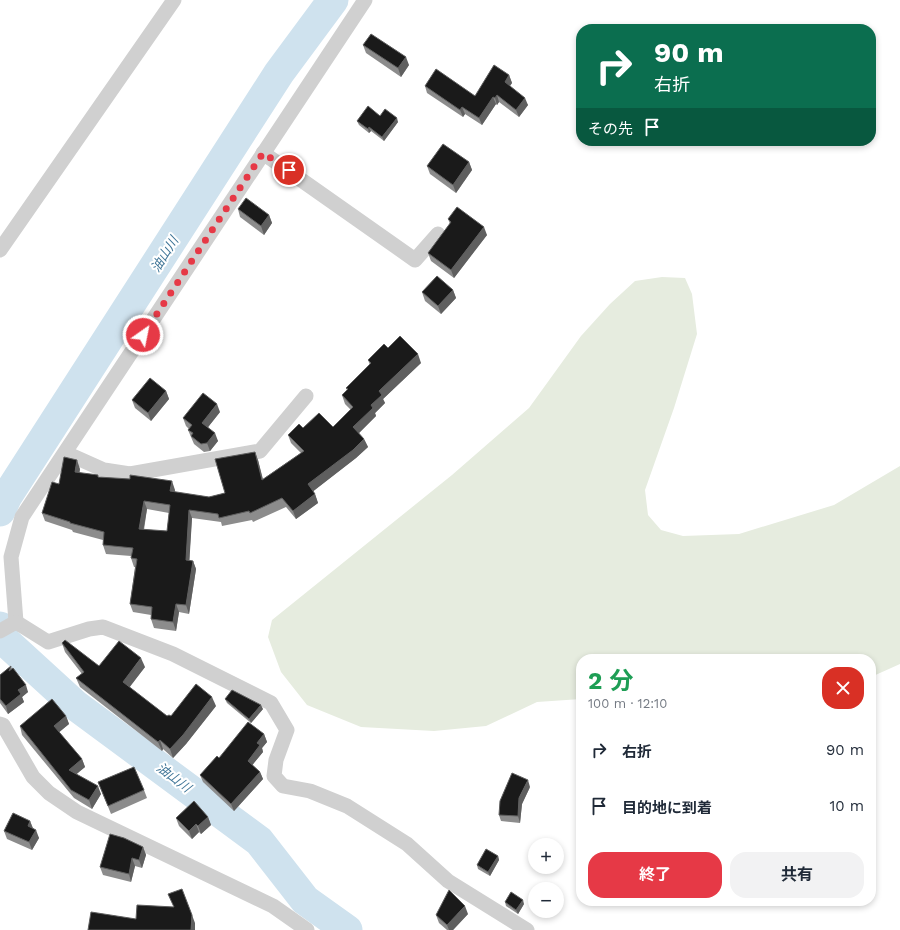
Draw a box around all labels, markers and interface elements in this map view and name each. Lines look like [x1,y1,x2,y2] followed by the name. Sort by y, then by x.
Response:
[654,36,724,69] text: 90 m
[588,40,640,92] icon: right
[654,74,690,95] text: 右折
[641,116,663,138] icon: arrive
[588,120,633,138] text: その先
[272,153,306,187] pin
[278,159,300,181] icon: arrive
[148,232,182,275] water label: 油山川
[122,314,164,356] position arrow
[588,667,633,695] text: 2 分
[822,667,864,709] button: close
[588,696,667,711] text: 100 m · 12:10
[588,739,610,761] icon: right
[826,741,864,759] text: 90 m
[622,743,652,761] text: 右折
[154,760,195,796] water label: 油山川
[588,795,610,817] icon: arrive
[829,797,864,815] text: 10 m
[622,799,712,817] text: 目的地に到着
[528,838,564,918] map controls
[528,838,564,874] button: +
[588,852,722,898] button: 終了
[730,852,864,898] button: 共有
[528,882,564,918] button: −

